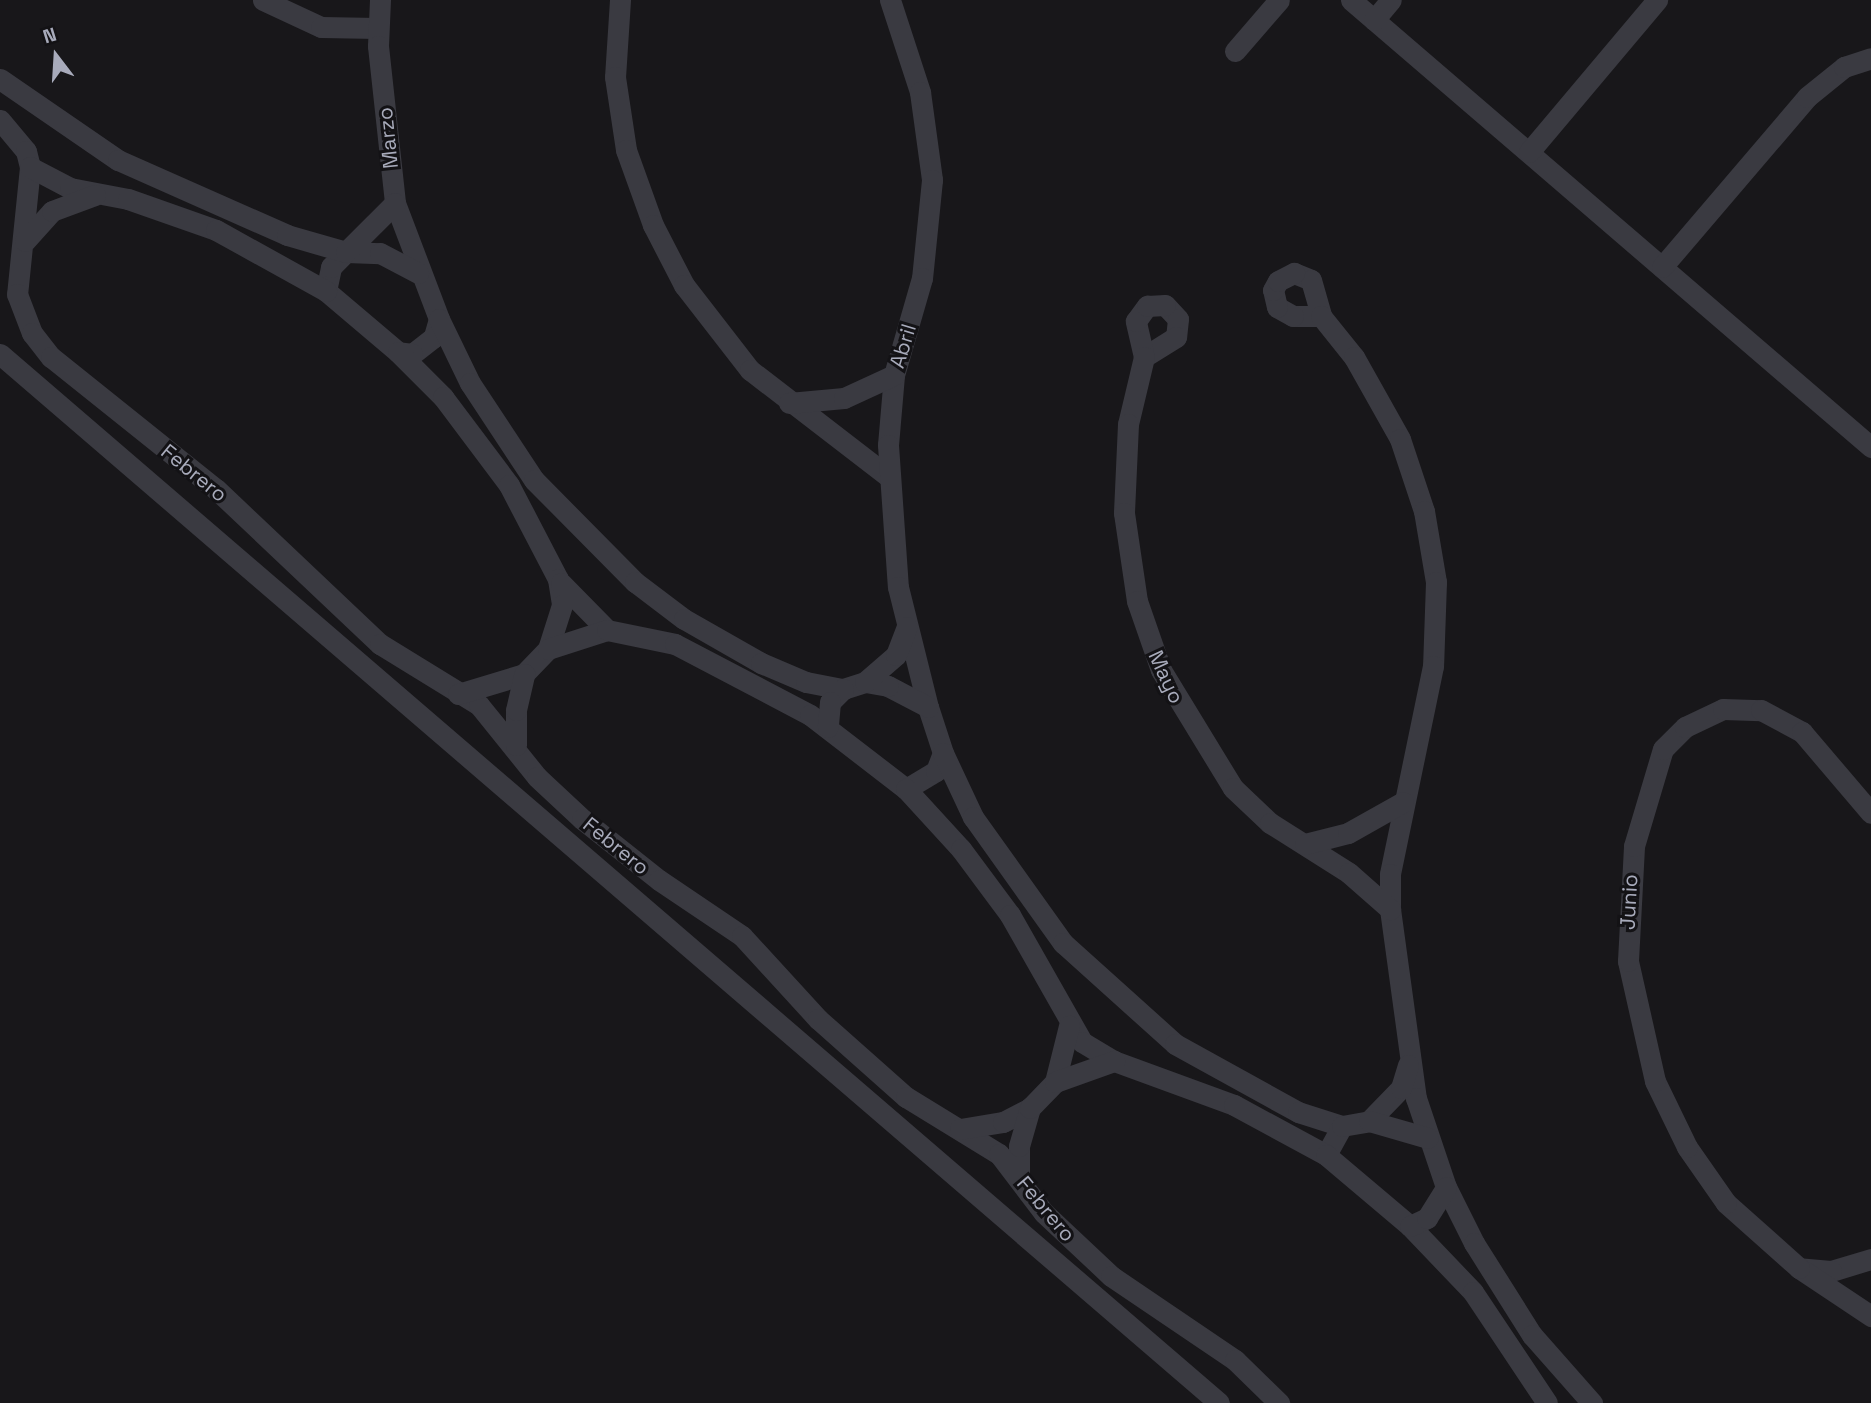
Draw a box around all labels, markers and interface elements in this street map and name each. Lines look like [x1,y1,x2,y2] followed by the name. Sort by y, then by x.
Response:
[21,21,91,91] north arrow
[40,22,59,49] text: N
[372,106,404,170] street label: Marzo
[884,321,922,371] street label: Abril
[156,439,232,507] street label: Febrero
[1143,646,1189,708] street label: Mayo
[578,812,654,880] street label: Febrero
[1615,873,1643,931] street label: Junio
[1011,1171,1081,1247] street label: Febrero

